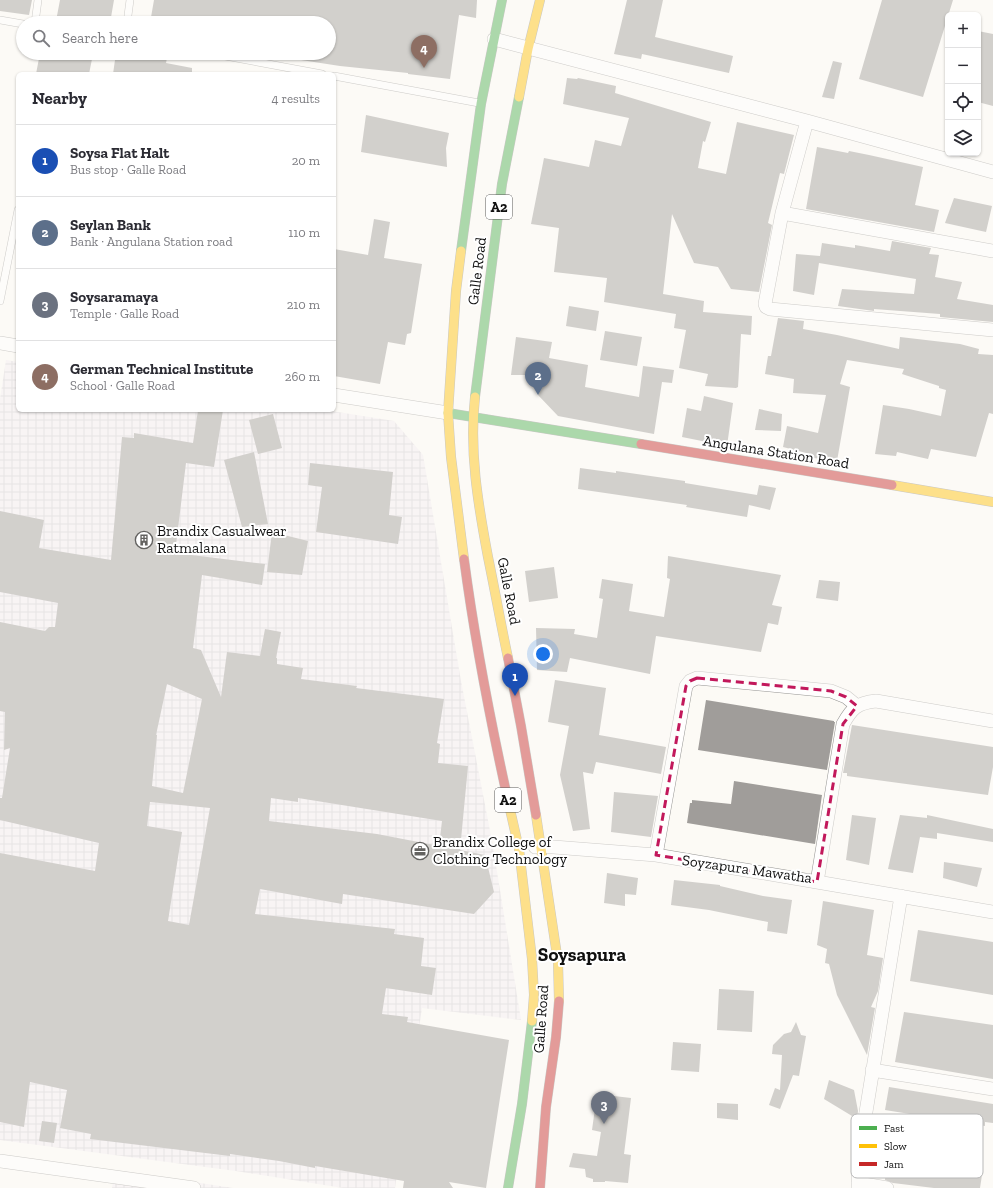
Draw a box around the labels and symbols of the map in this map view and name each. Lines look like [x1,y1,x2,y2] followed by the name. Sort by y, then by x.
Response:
[411,35,437,68] pin: 4
[486,195,512,219] road number: A2
[464,235,490,306] street label: Galle Road
[525,362,551,395] pin: 2
[702,432,851,473] street label: Angulana Station Road
[157,522,287,557] place label: Brandix Casualwear Ratmalana
[134,530,154,550] building icon: Brandix Casualwear Ratmalana
[494,556,524,627] street label: Galle Road
[533,644,553,664] your location
[502,663,528,696] pin: 1
[495,788,521,812] road number: A2
[433,833,567,868] place label: Brandix College of Clothing Technology
[410,841,430,861] office icon: Brandix College of Clothing Technology
[681,851,813,887] street label: Soyzapura Mawatha
[538,943,627,966] district label: Soysapura
[530,984,552,1054] street label: Galle Road
[591,1091,617,1124] pin: 3
[851,1114,983,1178] legend
[884,1122,905,1135] text: Fast
[884,1140,907,1153] text: Slow
[884,1158,904,1171] text: Jam

